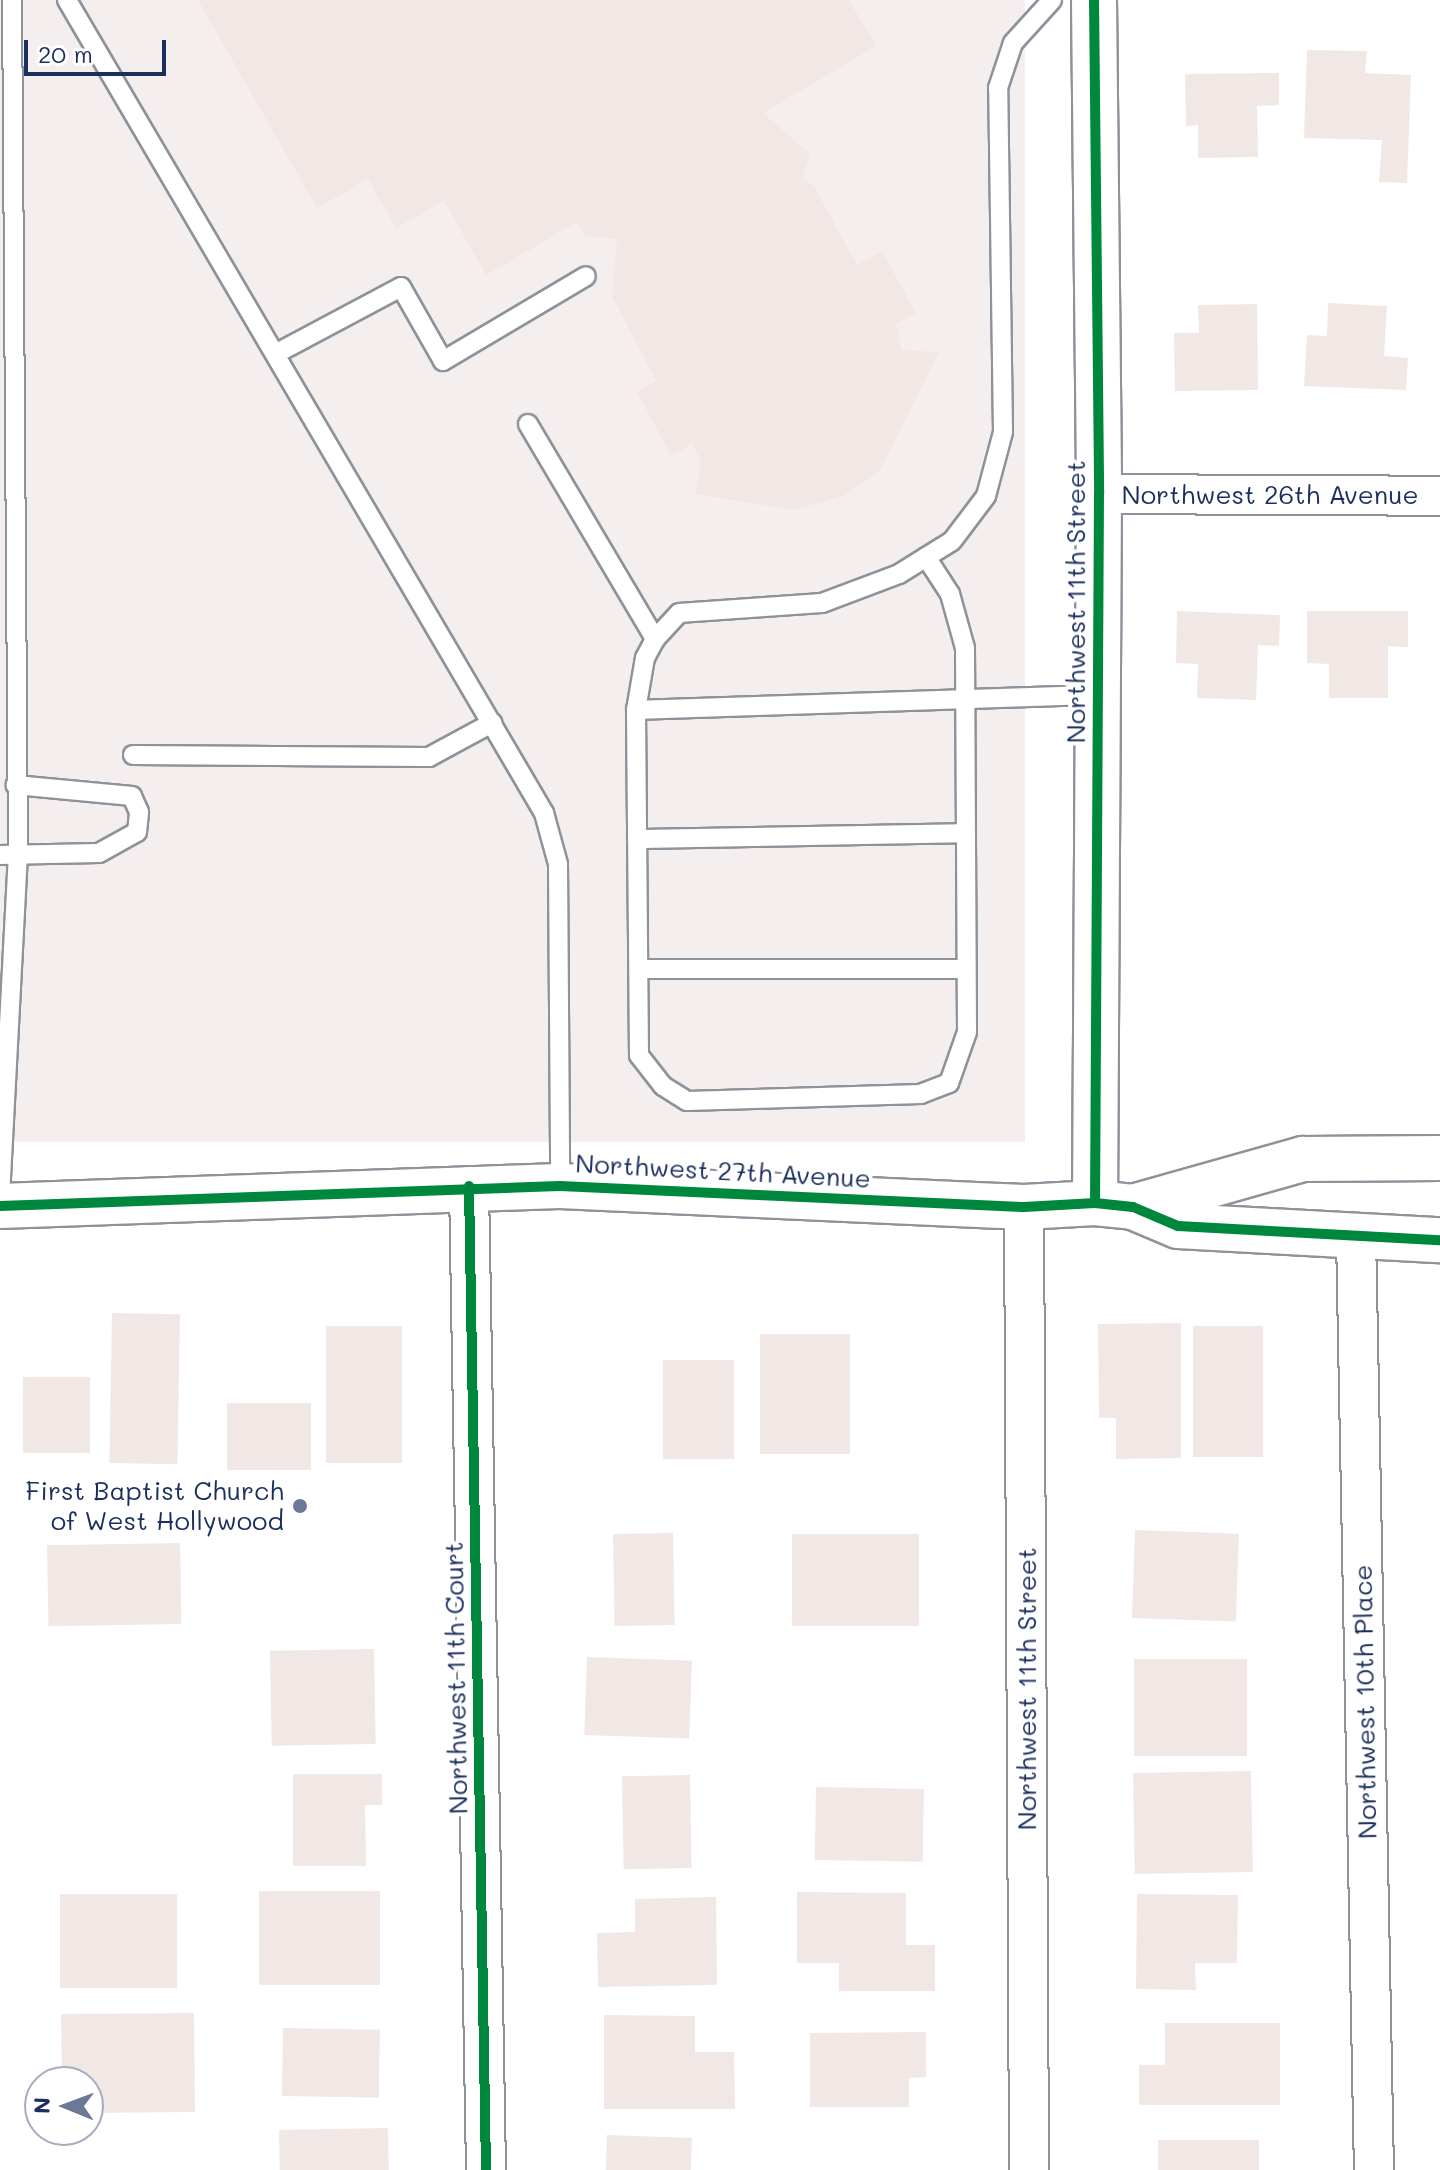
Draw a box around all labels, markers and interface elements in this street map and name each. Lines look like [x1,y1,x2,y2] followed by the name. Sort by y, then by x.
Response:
[28,24,170,74] scale bar
[38,38,93,69] text: 20 m
[1060,461,1092,743] street label: Northwest 11th Street
[1122,479,1418,511] street label: Northwest 26th Avenue
[575,1148,871,1194] street label: Northwest 27th Avenue
[25,1475,284,1536] place label: First Baptist Church of West Hollywood
[291,1497,309,1515] marker: First Baptist Church of West Hollywood
[438,1541,474,1815] street label: Northwest 11th Court
[1011,1548,1043,1830] street label: Northwest 11th Street
[1347,1564,1383,1840] street label: Northwest 10th Place
[24,2066,104,2146] north arrow
[27,2097,56,2114] text: N

